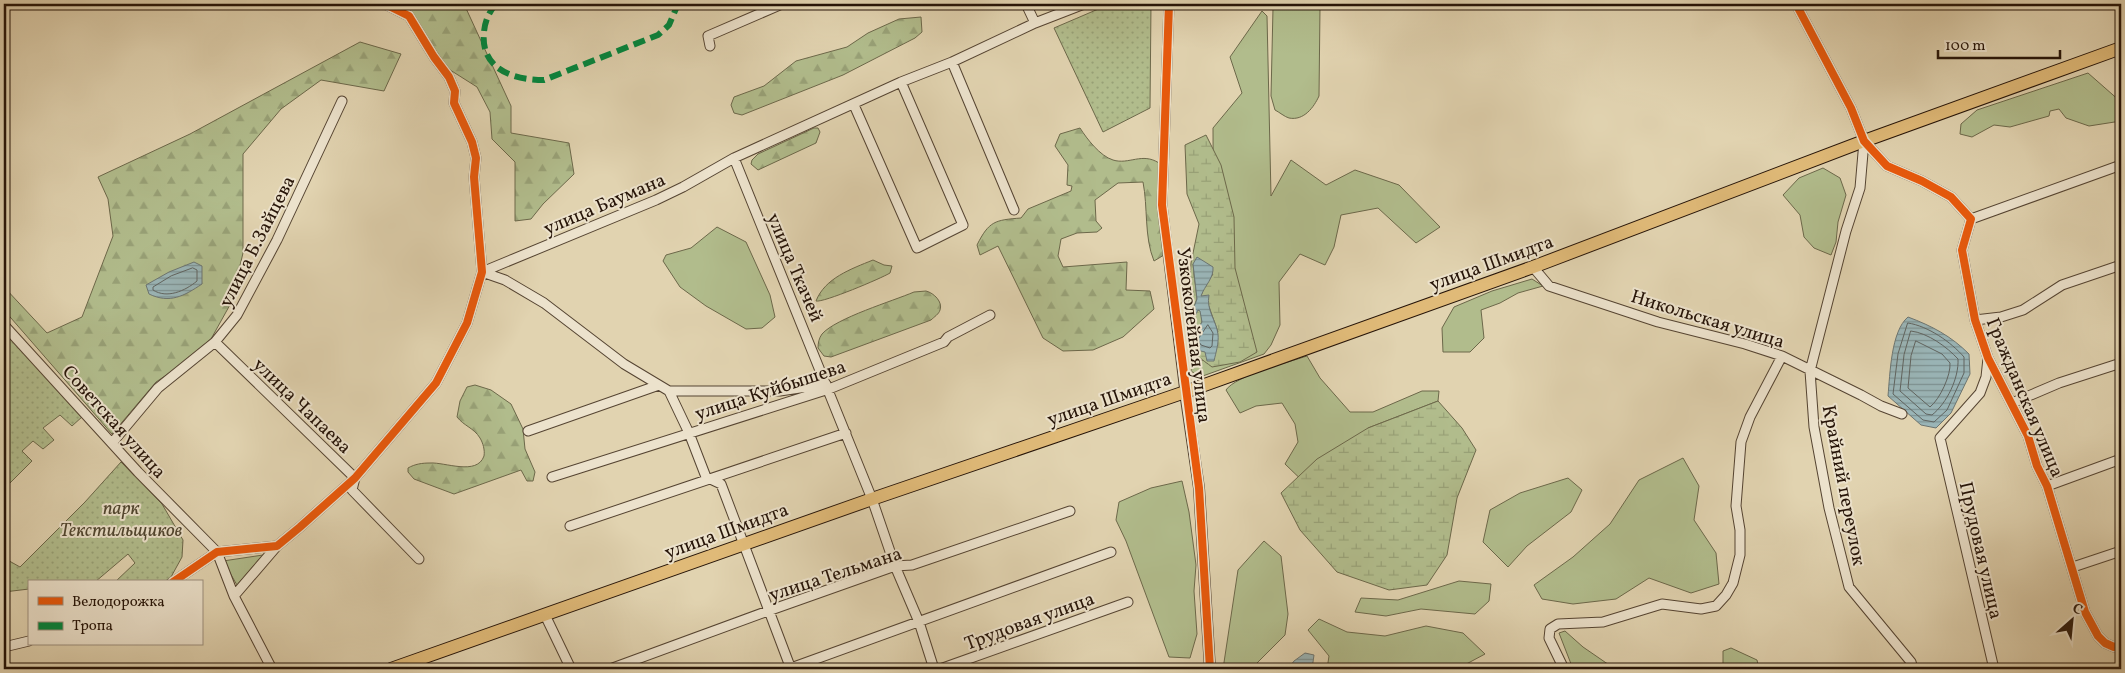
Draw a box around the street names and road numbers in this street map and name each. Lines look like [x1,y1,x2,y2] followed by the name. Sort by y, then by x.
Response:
[540,167,670,242] street label: улица Баумана
[213,172,302,312] street label: улица Б.Зайцева
[760,209,829,326] street label: улица Ткачей
[1426,229,1557,298] street label: улица Шмидта
[1169,246,1217,425] street label: Узкоколейная улица
[1627,284,1787,356] street label: Никольская улица
[1979,314,2070,482] street label: Гражданская улица
[247,353,357,460] street label: улица Чапаева
[692,354,850,428] street label: улица Куйбышева
[55,360,172,485] street label: Советская улица
[1044,366,1175,433] street label: улица Шмидта
[1815,403,1871,568] street label: Крайний переулок
[1952,479,2009,622] street label: Прудовая улица
[661,497,792,566] street label: улица Шмидта
[766,541,905,609] street label: улица Тельмана
[961,586,1098,657] street label: Трудовая улица

